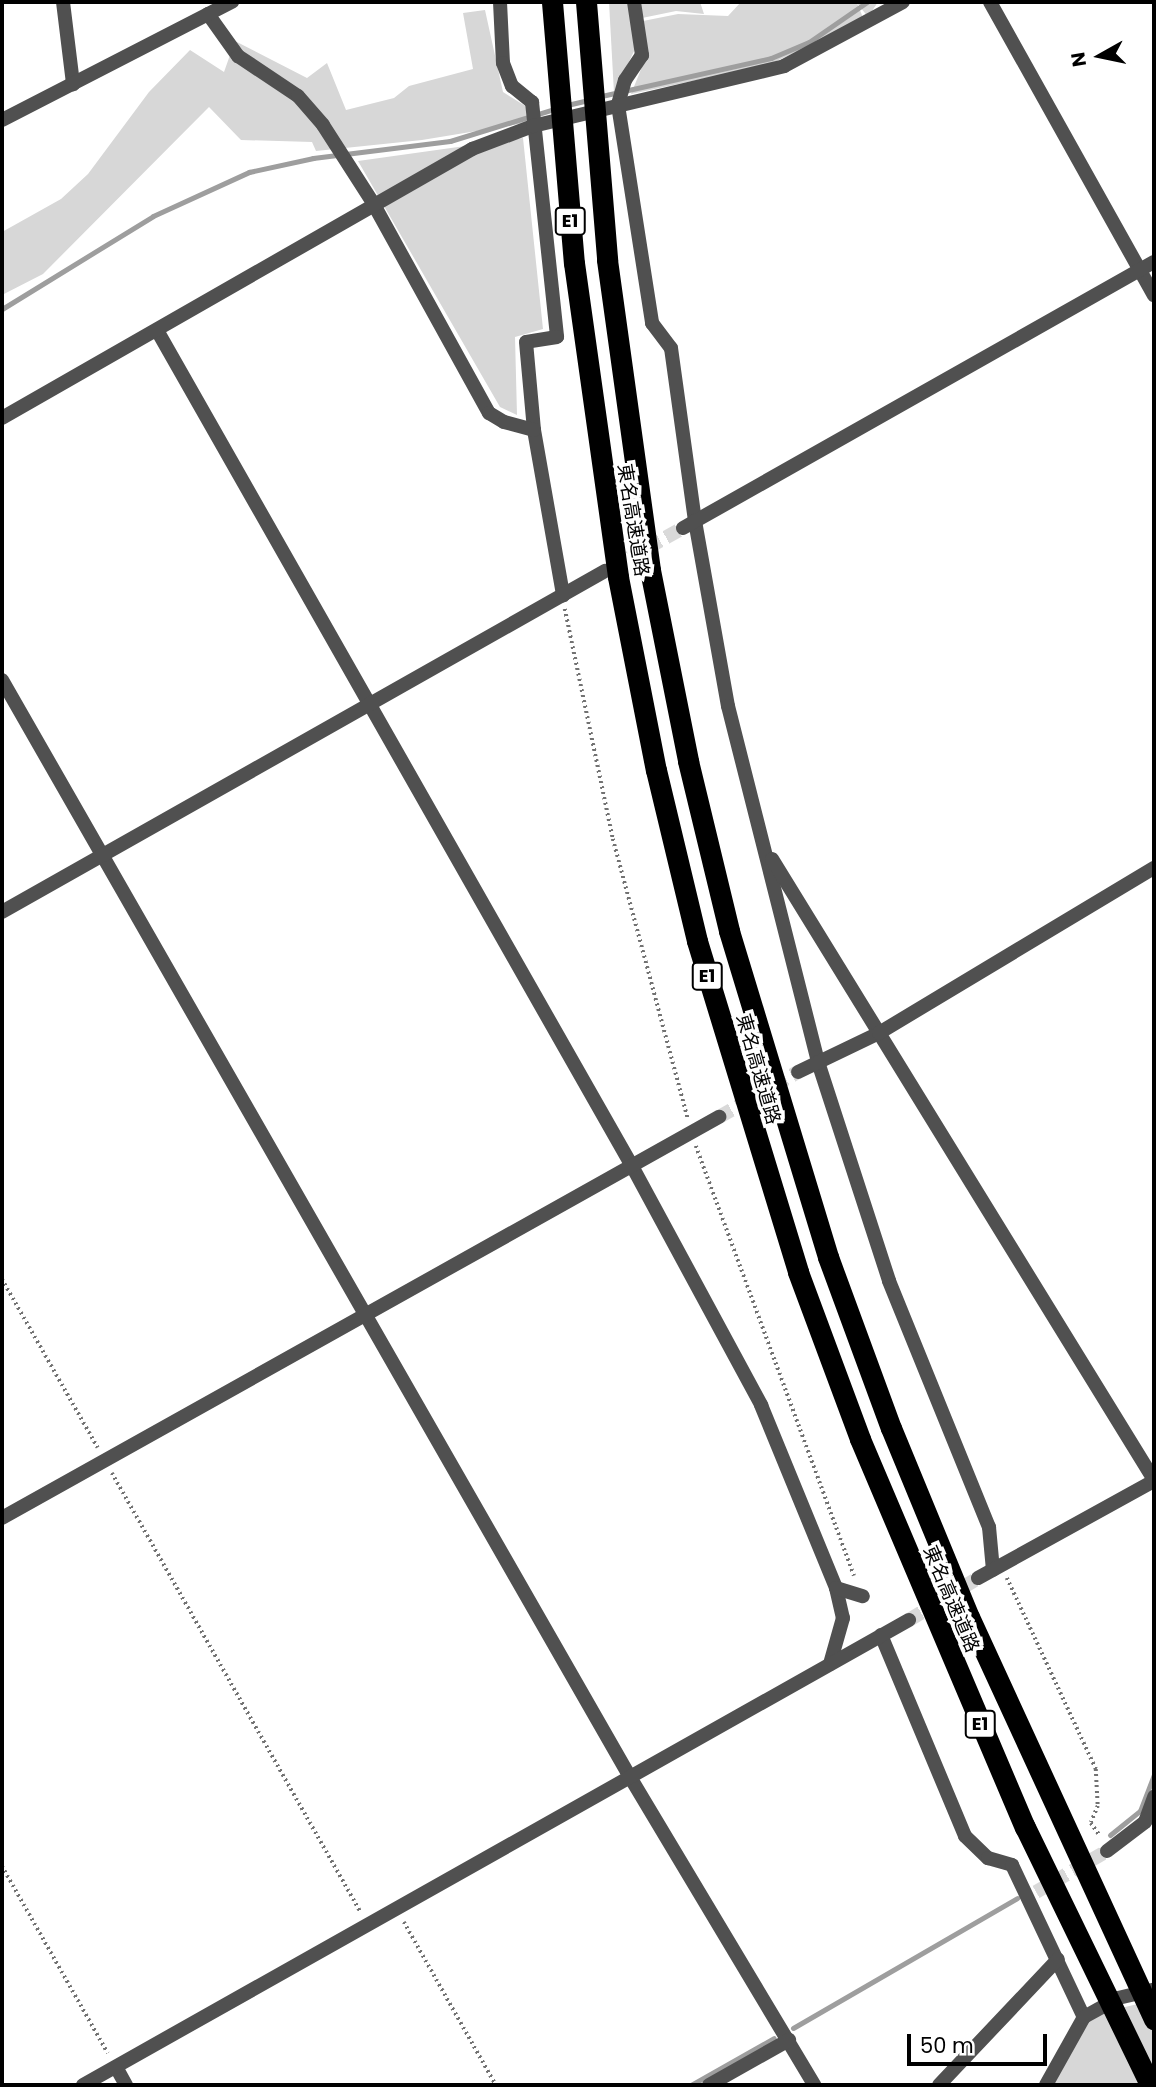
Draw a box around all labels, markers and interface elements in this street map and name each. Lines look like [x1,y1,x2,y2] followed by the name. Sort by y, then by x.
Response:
[1065,21,1135,91] north arrow
[1064,50,1093,69] text: N
[554,206,586,236] road number: E1
[613,462,653,578] street label: 東名高速道路
[691,961,723,990] road number: E1
[731,1011,785,1127] street label: 東名高速道路
[918,1542,984,1656] street label: 東名高速道路
[964,1709,996,1738] road number: E1
[911,2021,1051,2064] scale bar
[920,2031,974,2060] text: 50 m

